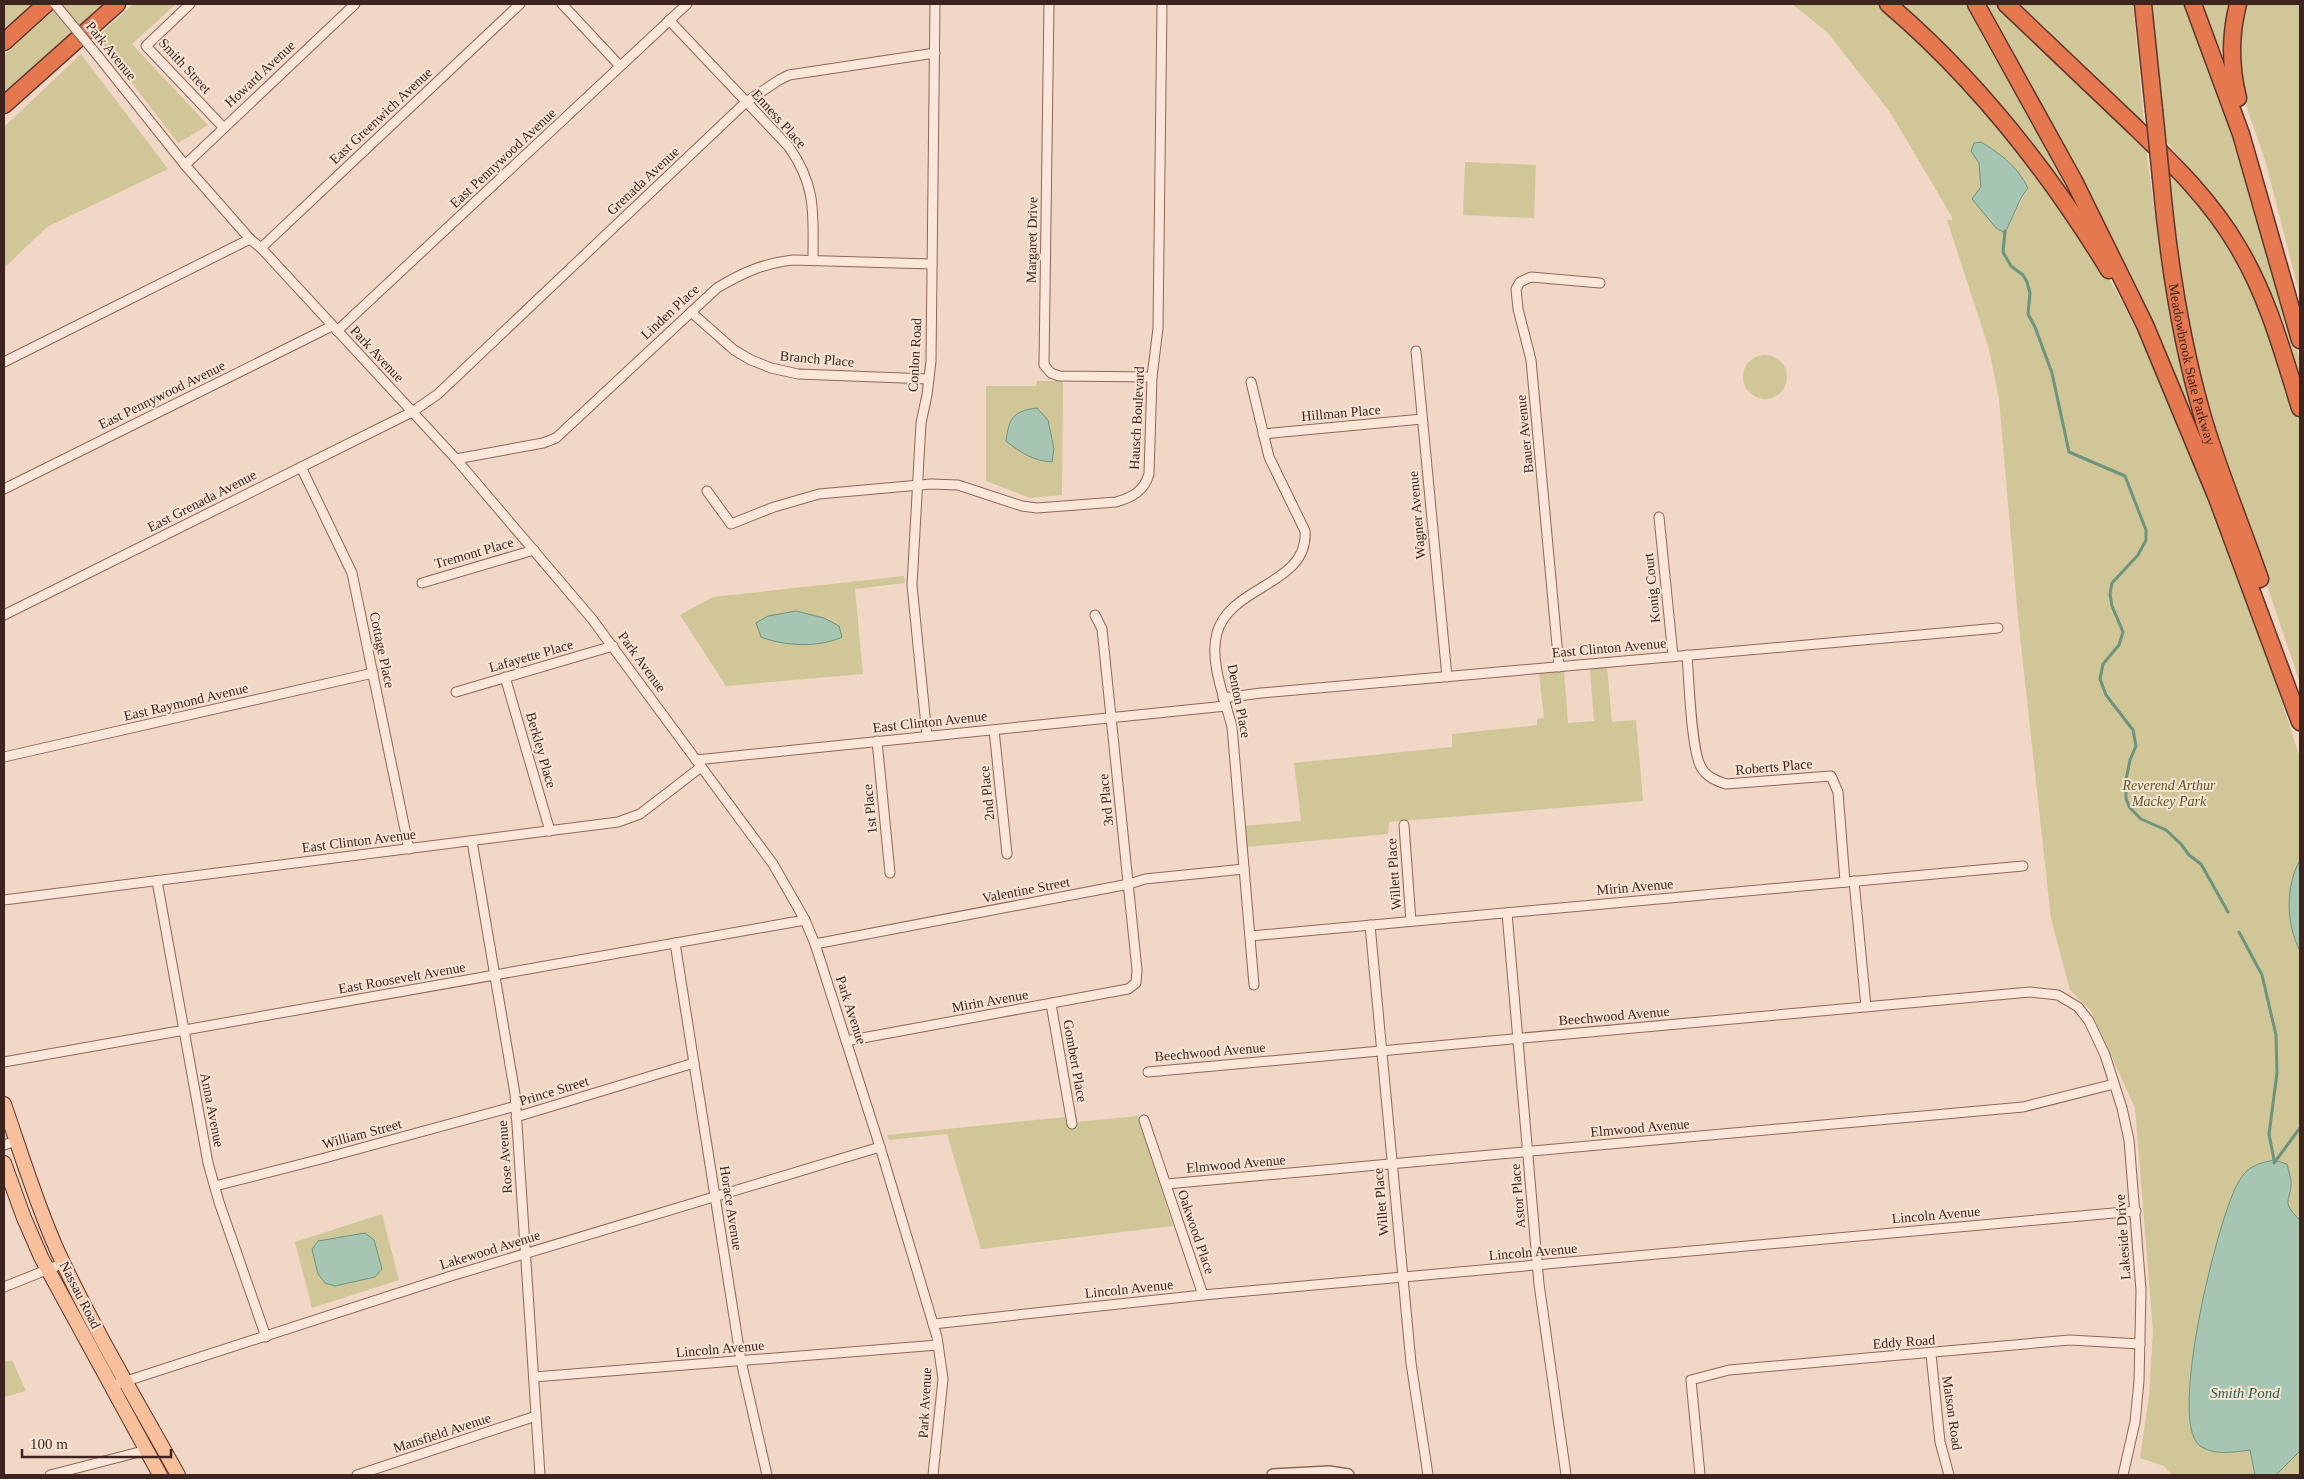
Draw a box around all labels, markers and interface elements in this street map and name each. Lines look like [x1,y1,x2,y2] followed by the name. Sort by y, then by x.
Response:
[83,19,139,83] street label: Park Avenue
[156,35,214,97] street label: Smith Street
[222,38,298,110] street label: Howard Avenue
[327,65,435,167] street label: East Greenwich Avenue
[749,87,809,151] street label: Enness Place
[447,105,559,211] street label: East Pennywood Avenue
[604,144,682,218] street label: Grenada Avenue
[1024,197,1040,283] street label: Margaret Drive
[638,281,702,343] street label: Linden Place
[2166,282,2219,447] street label: Meadowbrook State Parkway
[906,318,924,392] street label: Conlon Road
[347,323,407,385] street label: Park Avenue
[779,348,855,370] street label: Branch Place
[96,358,228,432] street label: East Pennywood Avenue
[1127,366,1147,470] street label: Hausch Boulevard
[1513,394,1537,474] street label: Bauer Avenue
[1301,402,1381,424] street label: Hillman Place
[145,467,259,535] street label: East Grenada Avenue
[1406,470,1428,560] street label: Wagner Avenue
[433,535,515,571] street label: Tremont Place
[1641,552,1663,624] street label: Konig Court
[367,611,397,689] street label: Cottage Place
[615,629,669,695] street label: Park Avenue
[1551,636,1667,660] street label: East Clinton Avenue
[487,637,575,675] street label: Lafayette Place
[1224,663,1254,739] street label: Denton Place
[122,680,250,724] street label: East Raymond Avenue
[872,709,988,735] street label: East Clinton Avenue
[523,710,559,790] street label: Berkley Place
[1735,756,1813,778] street label: Roberts Place
[977,765,997,821] street label: 2nd Place
[1096,773,1116,827] street label: 3rd Place
[2122,778,2216,809] park label: Reverend Arthur Mackey Park
[860,783,880,835] street label: 1st Place
[301,827,417,855] street label: East Clinton Avenue
[1384,837,1404,911] street label: Willett Place
[981,874,1071,906] street label: Valentine Street
[1596,876,1674,898] street label: Mirin Avenue
[337,959,467,997] street label: East Roosevelt Avenue
[833,974,869,1046] street label: Park Avenue
[951,987,1029,1015] street label: Mirin Avenue
[1558,1004,1670,1028] street label: Beechwood Avenue
[1060,1019,1090,1103] street label: Gombert Place
[1154,1040,1266,1064] street label: Beechwood Avenue
[197,1071,227,1149] street label: Anna Avenue
[517,1073,591,1109] street label: Prince Street
[321,1116,403,1152] street label: William Street
[1590,1116,1690,1140] street label: Elmwood Avenue
[495,1120,515,1194] street label: Rose Avenue
[1186,1152,1286,1176] street label: Elmwood Avenue
[1508,1163,1528,1229] street label: Astor Place
[717,1165,745,1251] street label: Horace Avenue
[1371,1167,1391,1237] street label: Willet Place
[1175,1188,1217,1276] street label: Oakwood Place
[2113,1194,2133,1280] street label: Lakeside Drive
[1891,1204,1981,1226] street label: Lincoln Avenue
[438,1228,542,1272] street label: Lakewood Avenue
[1488,1241,1578,1263] street label: Lincoln Avenue
[57,1259,103,1331] street label: Nassau Road
[1084,1277,1174,1301] street label: Lincoln Avenue
[1872,1332,1936,1352] street label: Eddy Road
[675,1338,765,1360] street label: Lincoln Avenue
[916,1367,934,1439] street label: Park Avenue
[1939,1375,1965,1451] street label: Matson Road
[2210,1385,2280,1401] water label: Smith Pond
[391,1410,493,1456] street label: Mansfield Avenue
[22,1426,171,1458] scale bar
[30,1436,68,1452] text: 100 m

